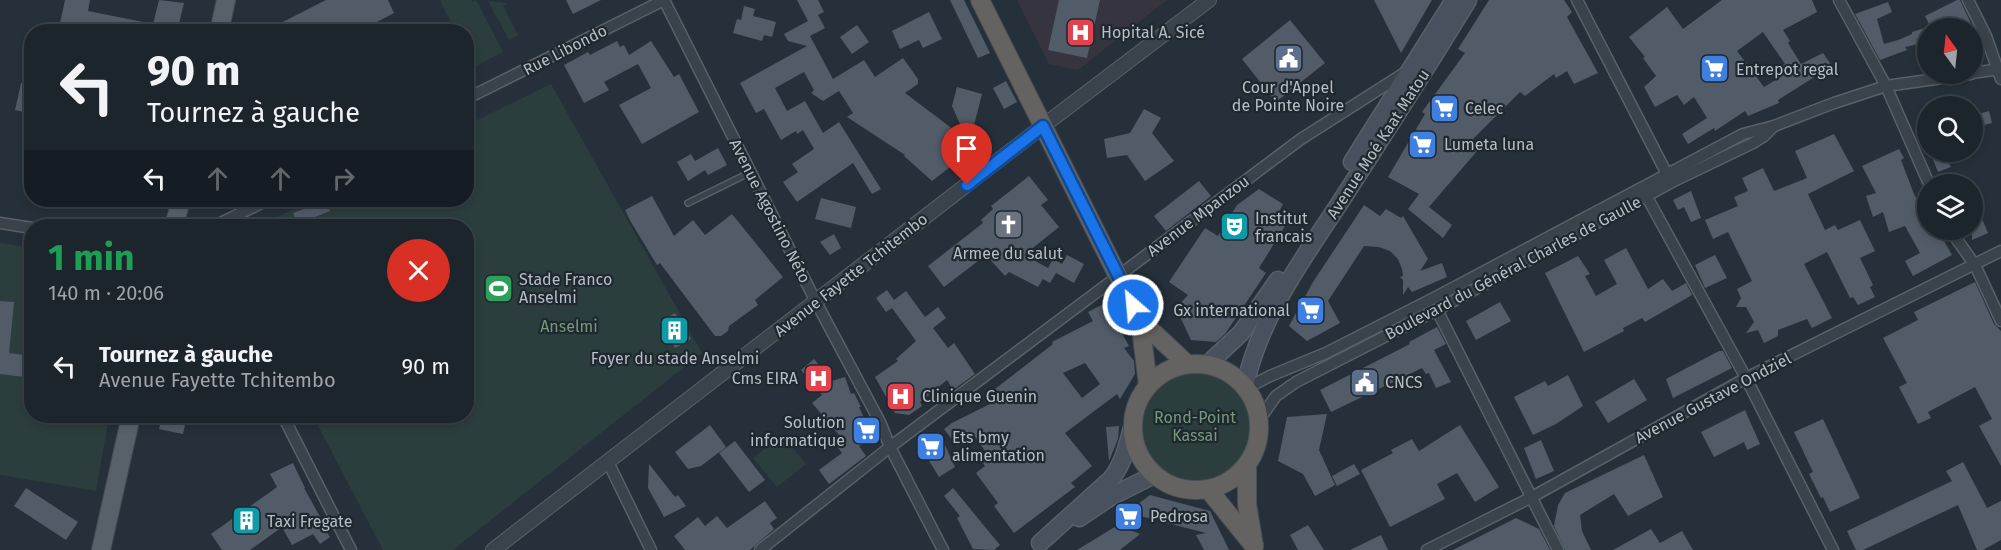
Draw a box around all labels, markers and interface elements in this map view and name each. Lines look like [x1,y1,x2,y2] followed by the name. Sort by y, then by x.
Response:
[1064,16,1096,48] hospital icon: Hopital A. Sicé
[1917,18,1983,84] north arrow
[1917,18,1983,240] map controls
[520,21,610,79] street label: Rue Libondo
[1101,23,1205,42] place label: Hopital A. Sicé
[1272,43,1304,75] public building icon: Cour d'Appel de Pointe Noire
[147,46,241,96] text: 90 m
[48,48,126,126] icon: left
[1699,53,1731,85] supermarket icon: Entrepot regal
[1736,60,1839,79] place label: Entrepot regal
[1323,66,1433,222] street label: Avenue Moé Kaat Matou
[1232,78,1344,115] place label: Cour d'Appel de Pointe Noire
[1428,92,1460,124] supermarket icon: Celec
[1917,96,1983,162] button: search
[147,97,360,129] text: Tournez à gauche
[1465,99,1504,118] place label: Celec
[941,123,992,185] pin
[1407,128,1439,160] supermarket icon: Lumeta luna
[950,132,983,165] icon: arrive
[1444,135,1534,154] place label: Lumeta luna
[725,136,815,286] street label: Avenue Agostino Néto
[138,162,171,195] icon: left
[201,162,234,195] icon: ahead
[264,162,297,195] icon: ahead
[327,162,360,195] icon: right
[1143,171,1253,261] street label: Avenue Mpanzou
[1917,174,1983,240] button: layers
[1382,192,1644,344] street label: Boulevard du Général Charles de Gaulle
[771,209,931,341] street label: Avenue Fayette Tchitembo
[992,209,1024,241] church icon: Armee du salut
[1255,209,1312,246] place label: Institut francais
[1218,211,1250,243] theatre icon: Institut francais
[48,236,135,280] text: 1 min
[387,239,450,302] button: close
[953,244,1063,263] place label: Armee du salut
[519,270,612,307] place label: Stade Franco Anselmi
[482,272,514,304] sports icon: Stade Franco Anselmi
[1101,273,1165,337] position arrow
[48,281,164,305] text: 140 m · 20:06
[1295,294,1327,326] supermarket icon: Gx international
[1173,301,1290,320] place label: Gx international
[659,314,691,346] building icon: Foyer du stade Anselmi
[540,317,598,336] park label: Anselmi
[99,341,273,368] text: Tournez à gauche
[591,349,759,368] place label: Foyer du stade Anselmi
[1632,349,1795,447] street label: Avenue Gustave Ondziel
[48,350,81,383] icon: left
[401,353,450,380] text: 90 m
[803,362,835,394] hospital icon: Cms EIRA
[1348,366,1380,398] public building icon: CNCS
[99,368,336,392] text: Avenue Fayette Tchitembo
[732,369,799,388] place label: Cms EIRA
[1385,373,1423,392] place label: CNCS
[885,380,917,412] hospital icon: Clinique Guenin
[922,387,1037,406] place label: Clinique Guenin
[1154,408,1236,445] park label: Rond-Point Kassai
[750,413,845,450] place label: Solution informatique
[850,415,882,447] supermarket icon: Solution informatique
[952,428,1045,465] place label: Ets bmy alimentation
[915,430,947,462] supermarket icon: Ets bmy alimentation
[1113,500,1145,532] supermarket icon: Pedrosa
[230,505,262,537] building icon: Taxi Fregate
[1150,507,1208,526] place label: Pedrosa
[267,512,352,531] place label: Taxi Fregate

